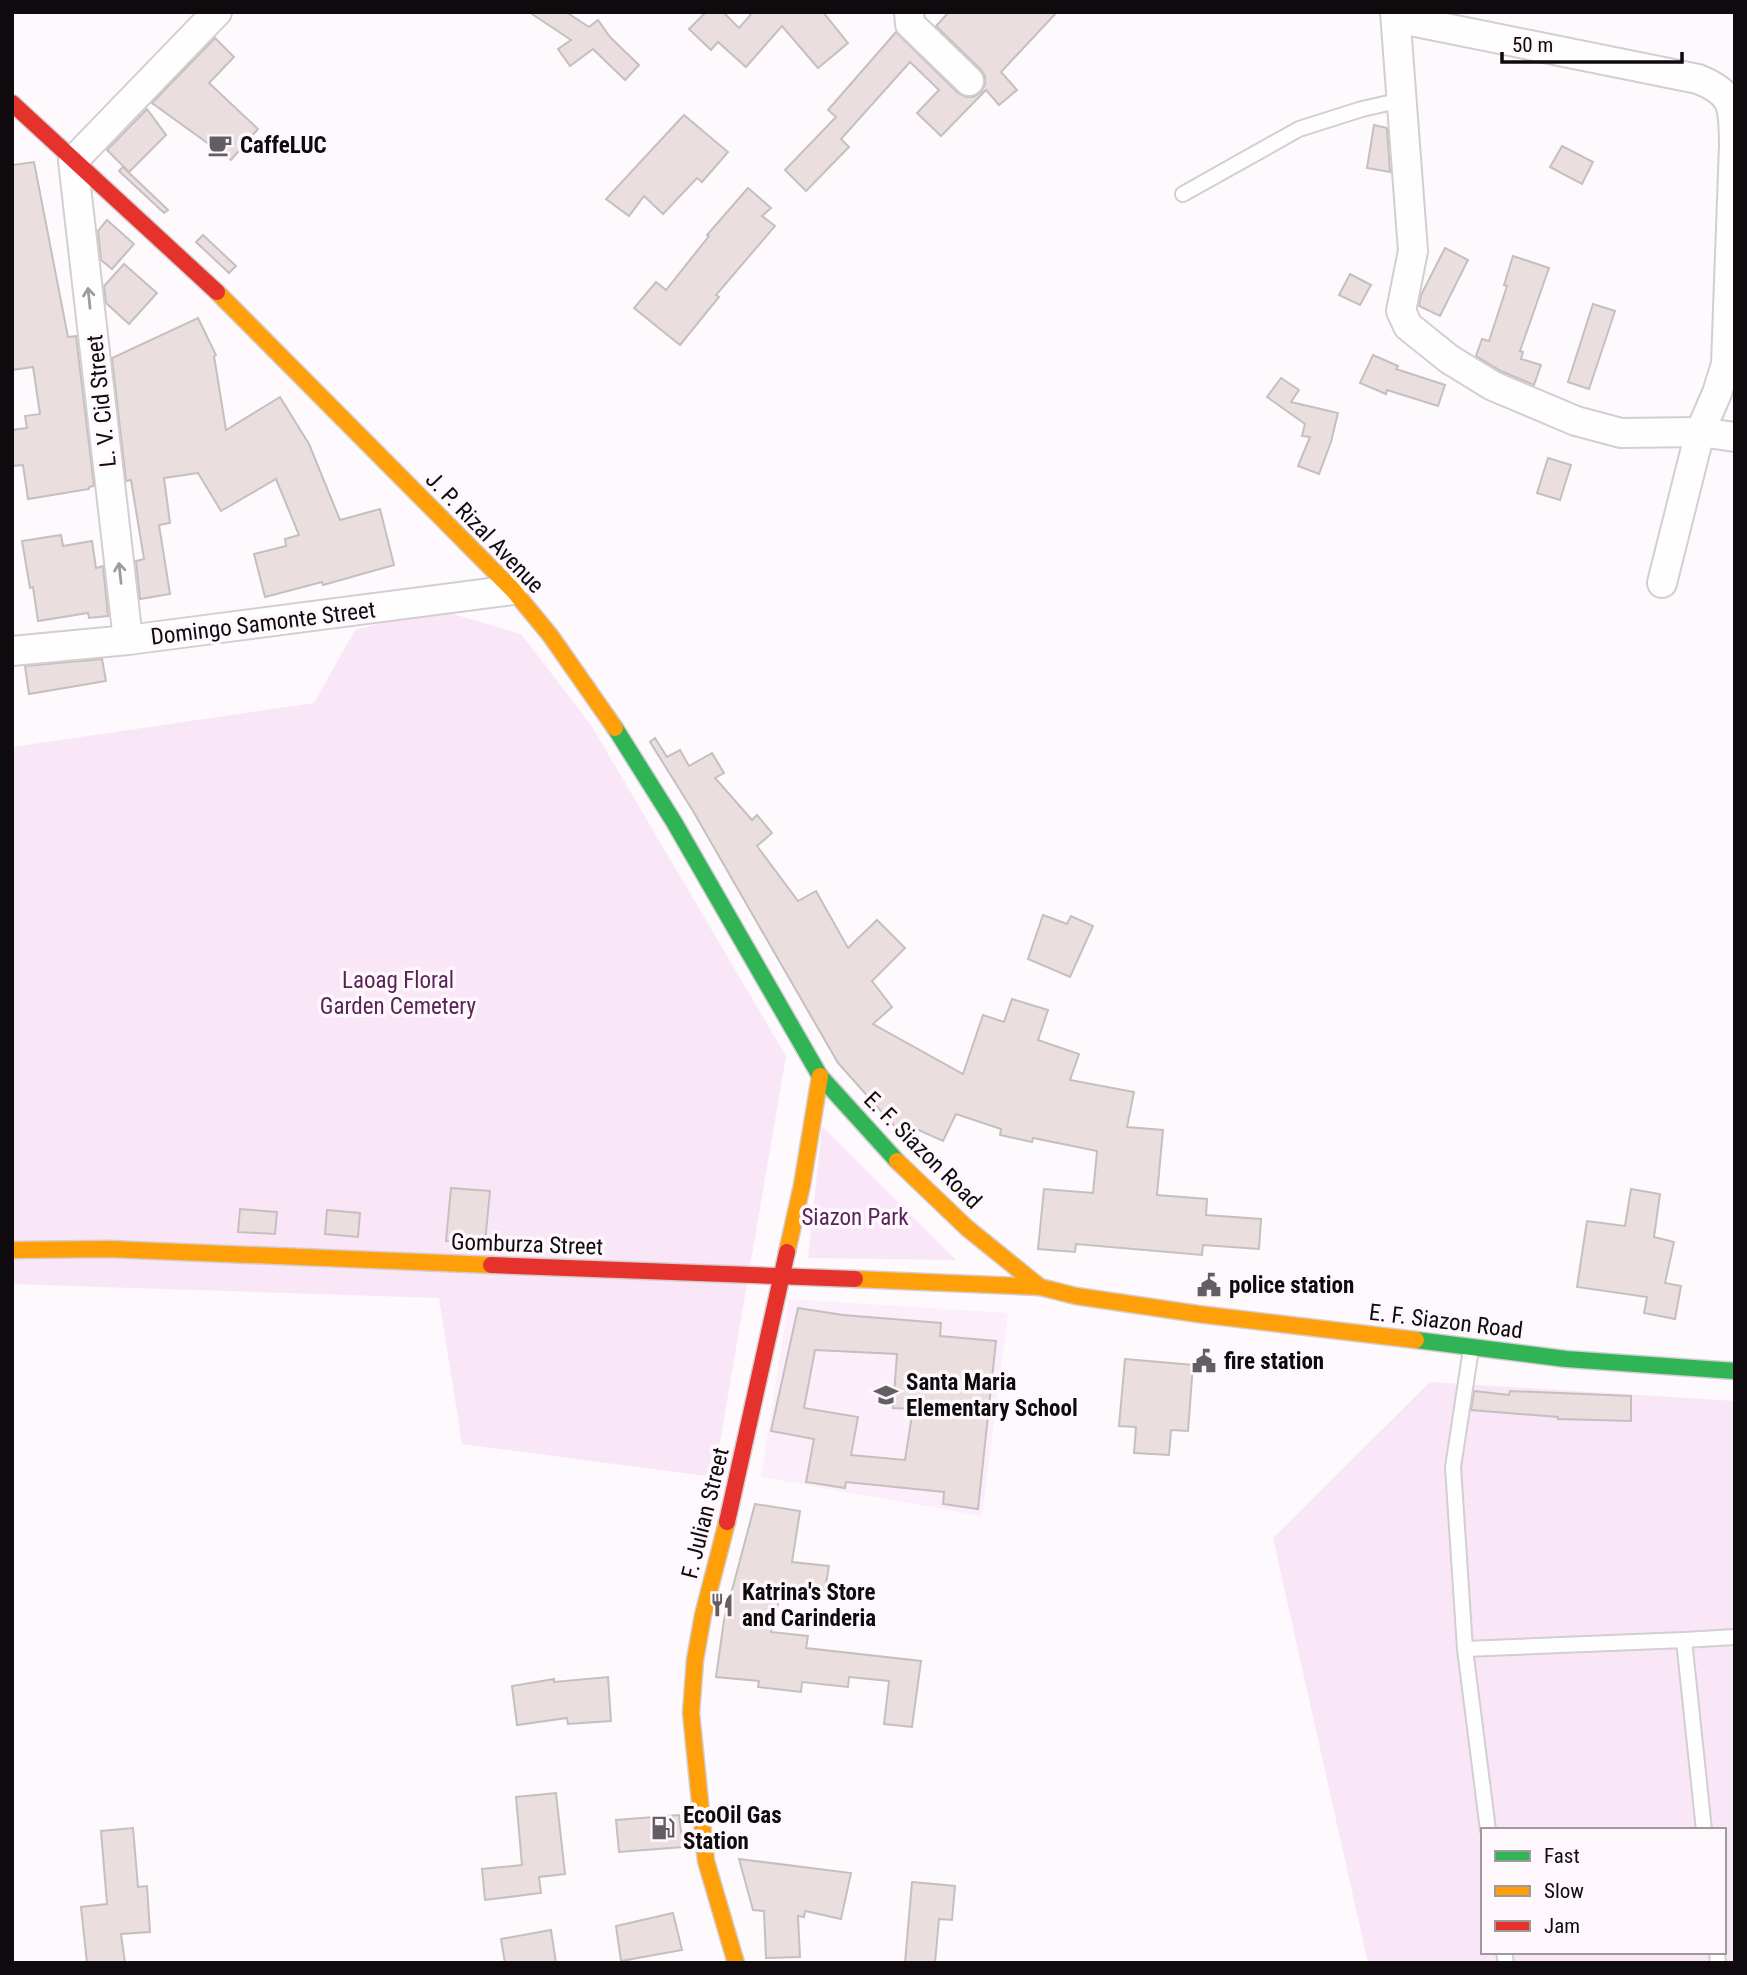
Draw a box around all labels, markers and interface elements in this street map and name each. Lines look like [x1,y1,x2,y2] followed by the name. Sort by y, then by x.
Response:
[1502,21,1682,65] scale bar
[1512,33,1553,57] text: 50 m
[206,131,234,159] cafe icon: CaffeLUC
[240,132,327,159] place label: CaffeLUC
[82,287,95,310] one-way arrow
[81,333,122,468] street label: L. V. Cid Street
[420,466,549,599] street label: J. P. Rizal Avenue
[114,562,127,584] one-way arrow
[149,596,377,651] street label: Domingo Samonte Street
[320,967,477,1020] park label: Laoag Floral Garden Cemetery
[858,1086,987,1215] street label: E. F. Siazon Road
[801,1204,909,1231] park label: Siazon Park
[450,1228,604,1261] street label: Gomburza Street
[1195,1271,1223,1299] public building icon: police station
[1229,1272,1354,1299] place label: police station
[1367,1299,1524,1344] street label: E. F. Siazon Road
[1190,1347,1218,1375] public building icon: fire station
[1224,1348,1324,1375] place label: fire station
[906,1369,1078,1422] place label: Santa Maria Elementary School
[872,1381,900,1409] school or university icon: Santa Maria Elementary School
[676,1445,735,1581] street label: F. Julian Street
[742,1579,876,1632] place label: Katrina's Store and Carinderia
[708,1591,736,1619] restaurant icon: Katrina's Store and Carinderia
[683,1802,782,1855] place label: EcoOil Gas Station
[649,1814,677,1842] fuel station icon: EcoOil Gas Station
[1481,1828,1726,1954] legend
[1544,1844,1580,1868] text: Fast
[1544,1879,1584,1903] text: Slow
[1544,1914,1580,1938] text: Jam

